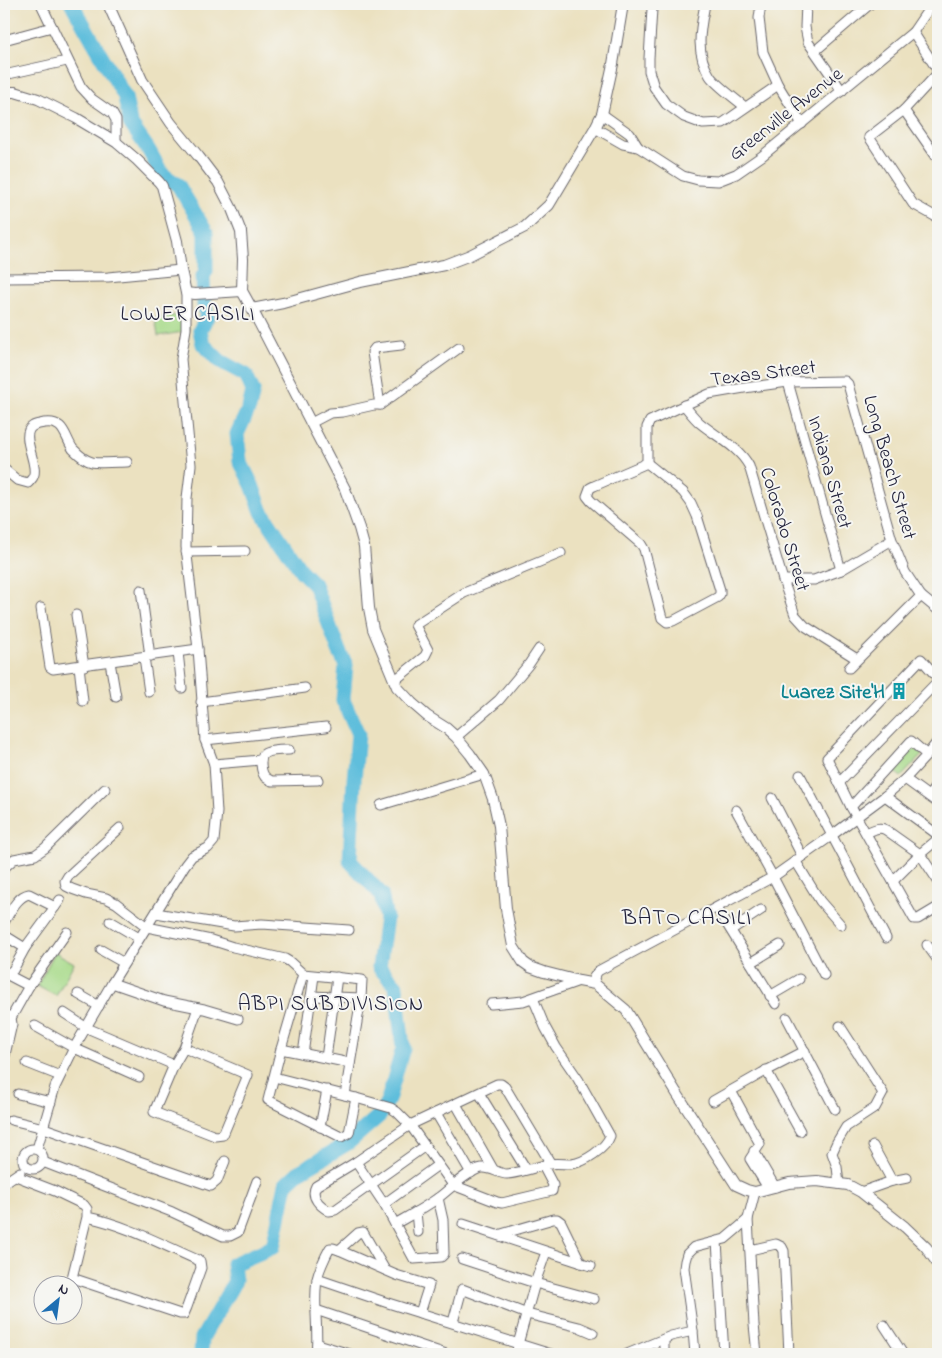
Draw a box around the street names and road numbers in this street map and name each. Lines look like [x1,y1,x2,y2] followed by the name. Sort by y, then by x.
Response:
[723,61,850,169] street label: Greenville Avenue
[709,354,818,395] street label: Texas Street
[853,392,923,544] street label: Long Beach Street
[799,413,859,533] street label: Indiana Street
[751,464,816,596] street label: Colorado Street

